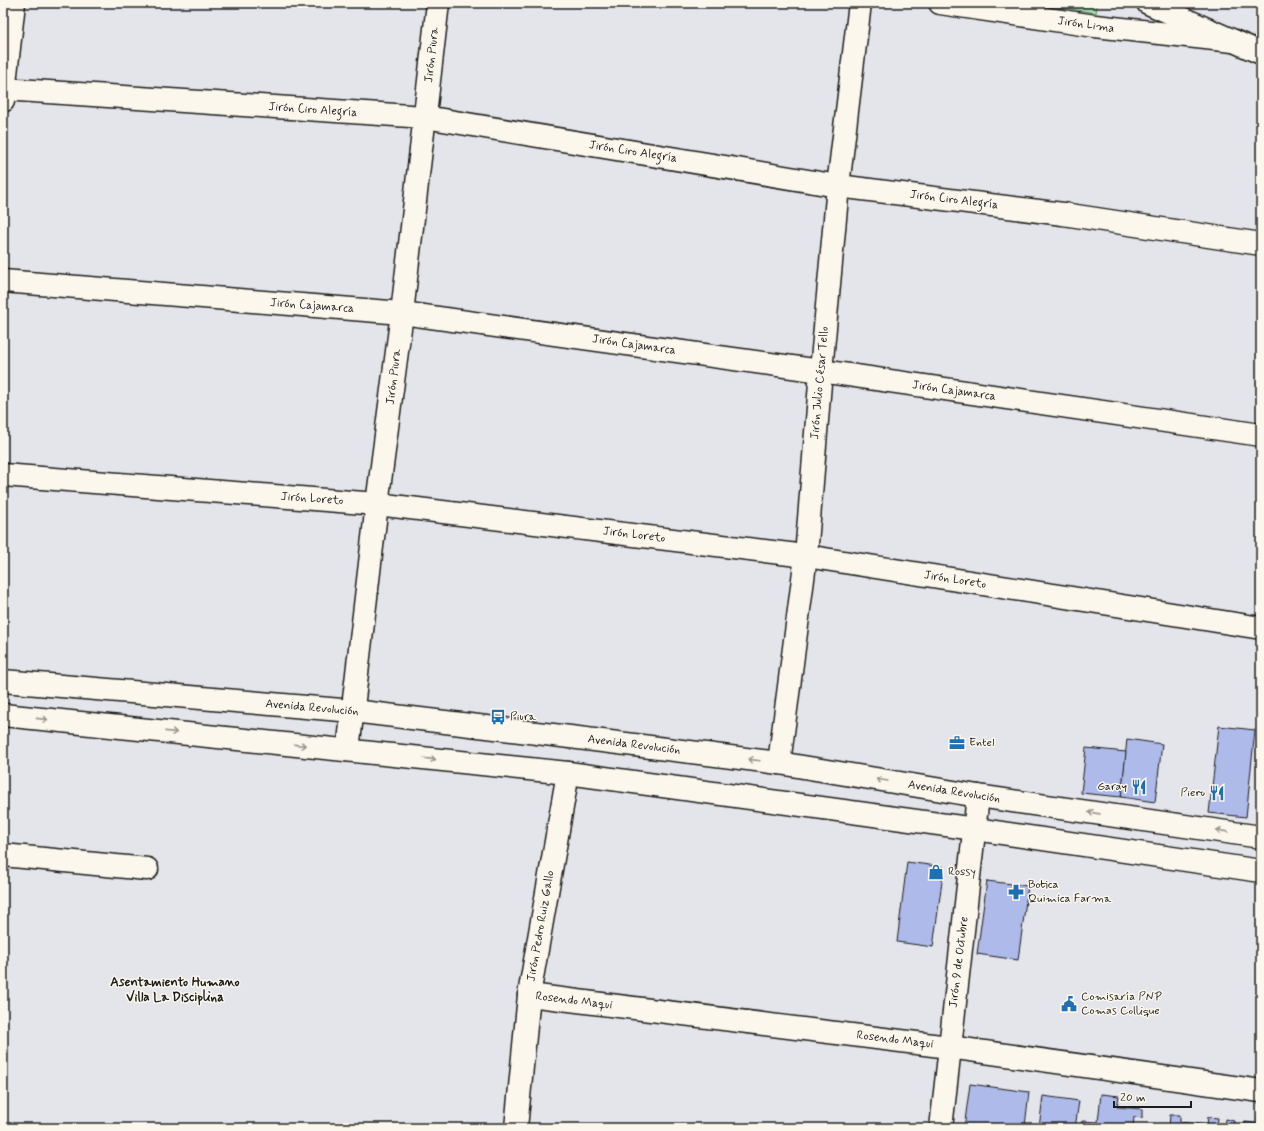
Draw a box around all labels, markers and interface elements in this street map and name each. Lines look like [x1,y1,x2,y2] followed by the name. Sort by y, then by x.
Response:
[1057,13,1116,37] street label: Jirón Lima
[421,26,443,84] street label: Jirón Piura
[268,99,358,122] street label: Jirón Ciro Alegría
[588,137,678,168] street label: Jirón Ciro Alegría
[909,187,999,214] street label: Jirón Ciro Alegría
[269,295,355,317] street label: Jirón Cajamarca
[807,325,833,440] street label: Jirón Julio César Tello
[591,331,677,359] street label: Jirón Cajamarca
[383,348,405,406] street label: Jirón Piura
[911,377,997,405] street label: Jirón Cajamarca
[280,489,344,509] street label: Jirón Loreto
[602,523,666,547] street label: Jirón Loreto
[923,567,988,593] street label: Jirón Loreto
[265,696,359,720] street label: Avenida Revolución
[489,708,507,726] bus stop icon: Piura
[510,709,537,725] place label: Piura
[35,715,48,723] one-way arrow
[164,729,177,736] one-way arrow
[587,731,681,759] street label: Avenida Revolución
[948,734,966,752] office icon: Entel
[969,735,994,751] place label: Entel
[293,742,306,749] one-way arrow
[423,755,436,762] one-way arrow
[748,756,761,764] one-way arrow
[876,776,889,784] one-way arrow
[907,777,1001,807] street label: Avenida Revolución
[1130,778,1148,796] restaurant icon: Garay
[1097,779,1127,795] place label: Garay
[1208,784,1226,802] restaurant icon: Piero
[1181,785,1205,801] place label: Piero
[1088,809,1101,817] one-way arrow
[1216,827,1229,835] one-way arrow
[927,863,945,881] shop icon: Rossy
[948,864,976,880] place label: Rossy
[523,869,559,983] street label: Jirón Pedro Ruiz Gallo
[1028,877,1112,907] place label: Botica Quimica Farma
[1007,883,1025,901] pharmacy icon: Botica Quimica Farma
[945,915,973,1009] street label: Jirón 9 de Octubre
[110,974,240,1006] district label: Asentamiento Humano Villa La Disciplina
[535,988,613,1014] street label: Rosendo Maqui
[1081,989,1162,1019] place label: Comisaría PNP Comas Collique
[1060,995,1078,1013] public building icon: Comisaría PNP Comas Collique
[856,1027,934,1053] street label: Rosendo Maqui
[1114,1083,1191,1109] scale bar
[1120,1090,1146,1106] text: 20 m

